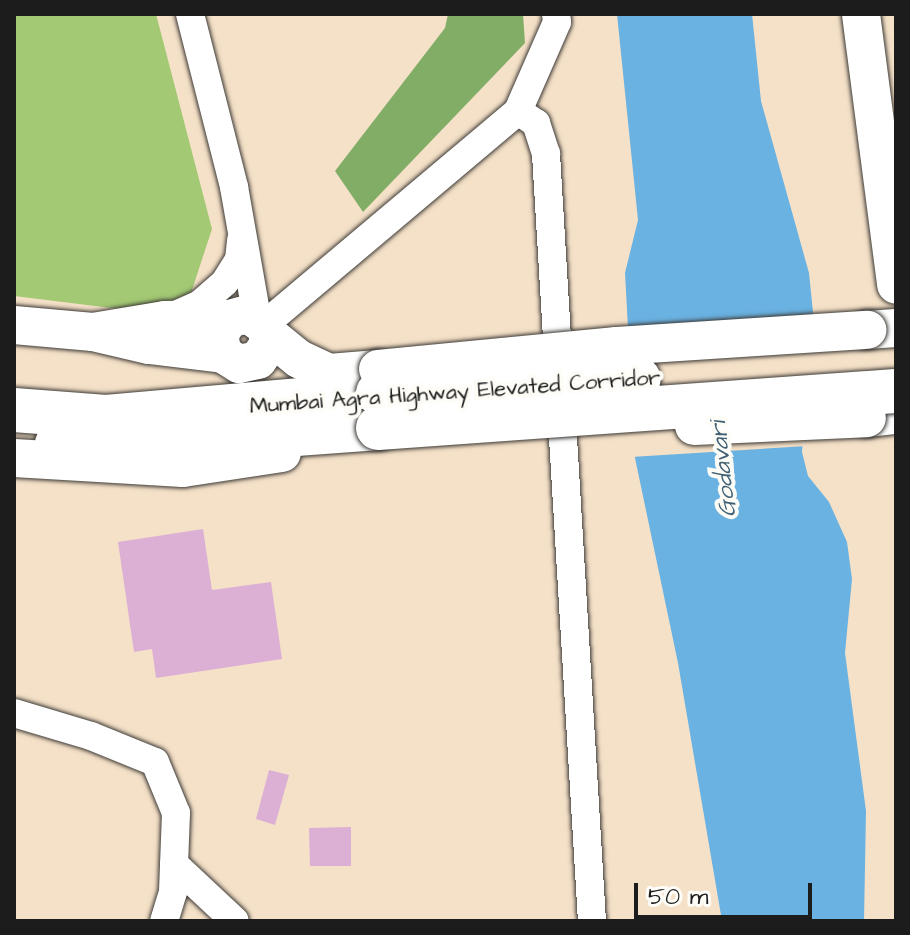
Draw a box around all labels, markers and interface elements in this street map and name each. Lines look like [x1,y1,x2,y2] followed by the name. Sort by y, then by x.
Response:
[249,364,661,420] street label: Mumbai Agra Highway Elevated Corridor
[705,420,743,518] water label: Godavari
[638,867,816,917] scale bar
[648,880,708,914] text: 50 m

